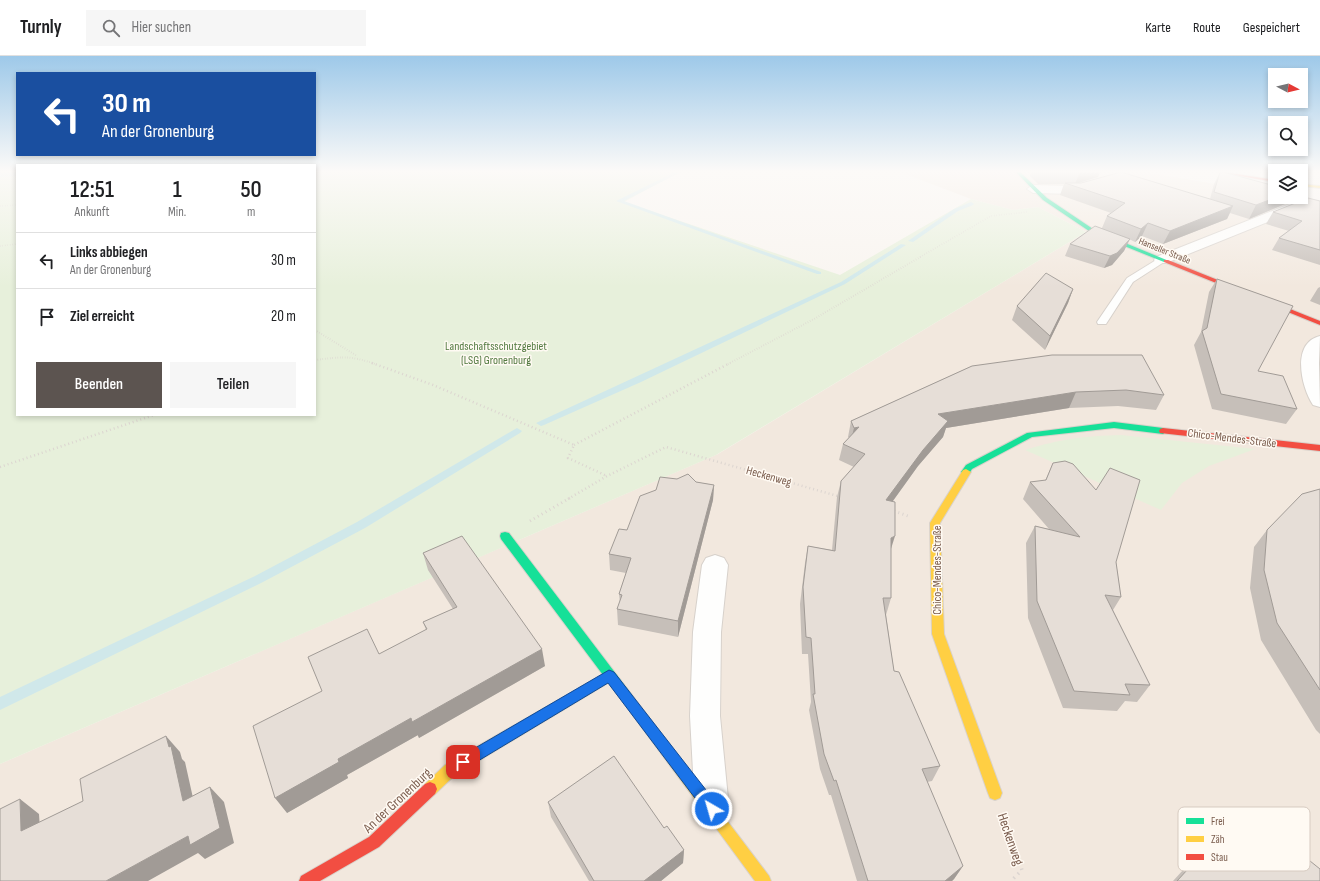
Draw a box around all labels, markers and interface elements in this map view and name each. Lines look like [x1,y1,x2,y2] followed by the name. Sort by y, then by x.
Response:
[86,10,366,46] search box
[20,16,62,39] text: Turnly
[100,17,122,39] icon: search
[132,18,191,37] text: Hier suchen
[1145,19,1171,36] text: Karte
[1193,19,1221,36] text: Route
[1243,19,1300,36] text: Gespeichert
[1268,68,1308,108] north arrow
[1268,68,1308,204] map controls
[102,87,151,120] text: 30 m
[36,88,88,140] icon: left
[1268,116,1308,156] button: search
[102,121,214,142] text: An der Gronenburg
[1268,164,1308,204] button: layers
[70,175,114,204] text: 12:51
[173,175,182,204] text: 1
[240,175,262,204] text: 50
[75,204,110,220] text: Ankunft
[168,204,186,220] text: Min.
[247,204,255,220] text: m
[1137,235,1192,267] street label: Hanseller Straße
[70,243,148,262] text: Links abbiegen
[36,250,58,272] icon: left
[271,251,296,270] text: 30 m
[70,262,151,278] text: An der Gronenburg
[36,306,58,328] icon: arrive
[70,307,134,326] text: Ziel erreicht
[271,307,296,326] text: 20 m
[445,339,547,368] park label: Landschaftsschutzgebiet (LSG) Gronenburg
[36,362,162,408] button: Beenden
[170,362,296,408] button: Teilen
[1187,426,1277,451] street label: Chico-Mendes-Straße
[745,463,793,490] street label: Heckenweg
[930,525,945,615] street label: Chico-Mendes-Straße
[446,745,480,779] pin
[452,751,474,773] icon: arrive
[359,764,435,837] street label: An der Gronenburg
[691,788,733,830] position arrow
[1178,807,1310,871] legend
[994,811,1028,868] street label: Heckenweg
[1211,815,1225,828] text: Frei
[1211,833,1225,846] text: Zäh
[1211,851,1228,864] text: Stau

